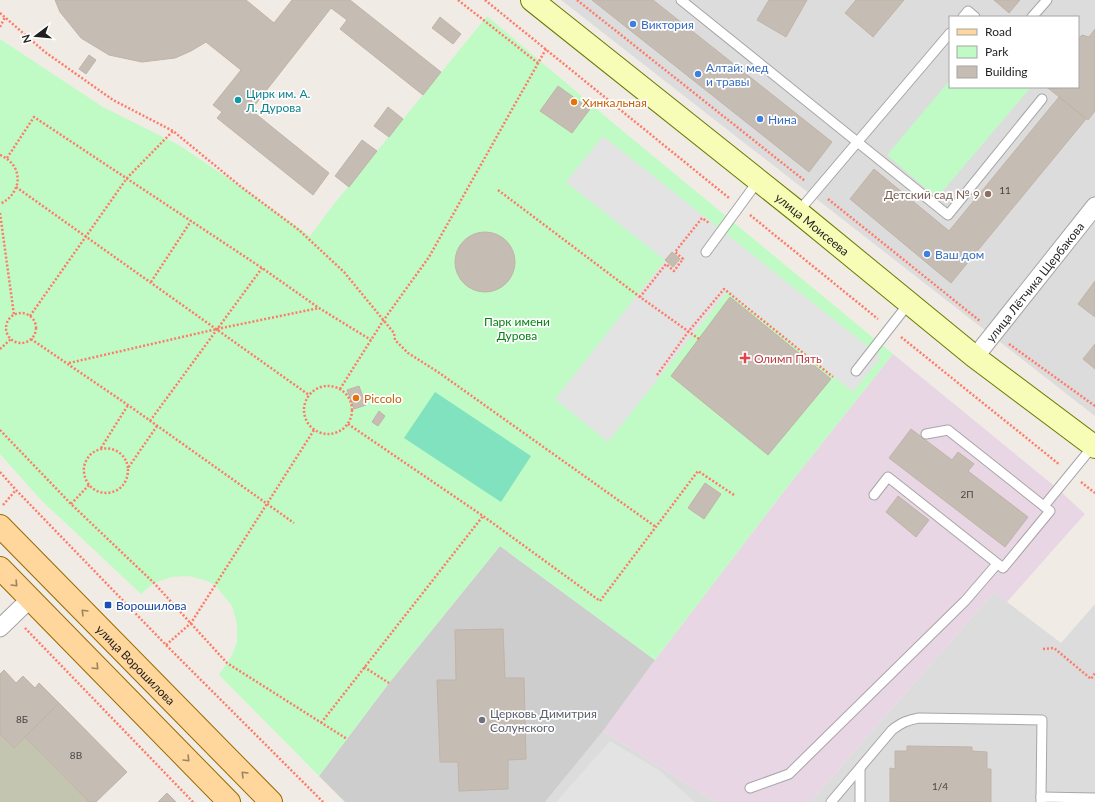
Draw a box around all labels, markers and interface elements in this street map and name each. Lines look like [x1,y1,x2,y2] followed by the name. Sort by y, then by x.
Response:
[16,16,56,56] north arrow
[949,16,1079,88] legend
[641,17,694,32] place label: Виктория
[628,19,638,29] marker: Виктория
[985,24,1012,39] text: Road
[18,33,33,45] text: N
[985,44,1009,59] text: Park
[706,60,769,89] place label: Алтай: мед и травы
[985,64,1028,79] text: Building
[693,69,703,79] marker: Алтай: мед и травы
[245,86,311,115] place label: Цирк им. А. Л. Дурова
[233,95,243,105] marker: Цирк им. А. Л. Дурова
[582,95,647,110] place label: Хинкальная
[569,97,579,107] marker: Хинкальная
[768,112,797,127] place label: Нина
[755,114,765,124] marker: Нина
[999,184,1011,196] house number: 11
[884,187,980,202] place label: Детский сад № 9
[983,189,993,199] marker: Детский сад № 9
[773,190,852,259] street label: улица Моисеева
[983,219,1087,345] street label: улица Лётчика Щербакова
[935,247,984,262] place label: Ваш дом
[922,249,932,259] marker: Ваш дом
[484,314,550,343] park label: Парк имени Дурова
[754,351,822,366] place label: Олимп Пять
[739,352,751,364] marker: Олимп Пять
[364,391,402,406] place label: Piccolo
[351,393,361,403] marker: Piccolo
[960,488,974,500] house number: 2П
[10,579,18,587] one-way arrow
[116,598,187,613] place label: Ворошилова
[103,600,113,610] marker: Ворошилова
[81,609,89,617] one-way arrow
[93,621,179,708] street label: улица Ворошилова
[91,662,99,670] one-way arrow
[490,706,597,735] place label: Церковь Димитрия Солунского
[16,713,28,725] house number: 8Б
[477,715,487,725] marker: Церковь Димитрия Солунского
[70,749,82,761] house number: 8В
[183,754,190,762] one-way arrow
[241,771,249,779] one-way arrow
[932,780,948,792] house number: 1/4

